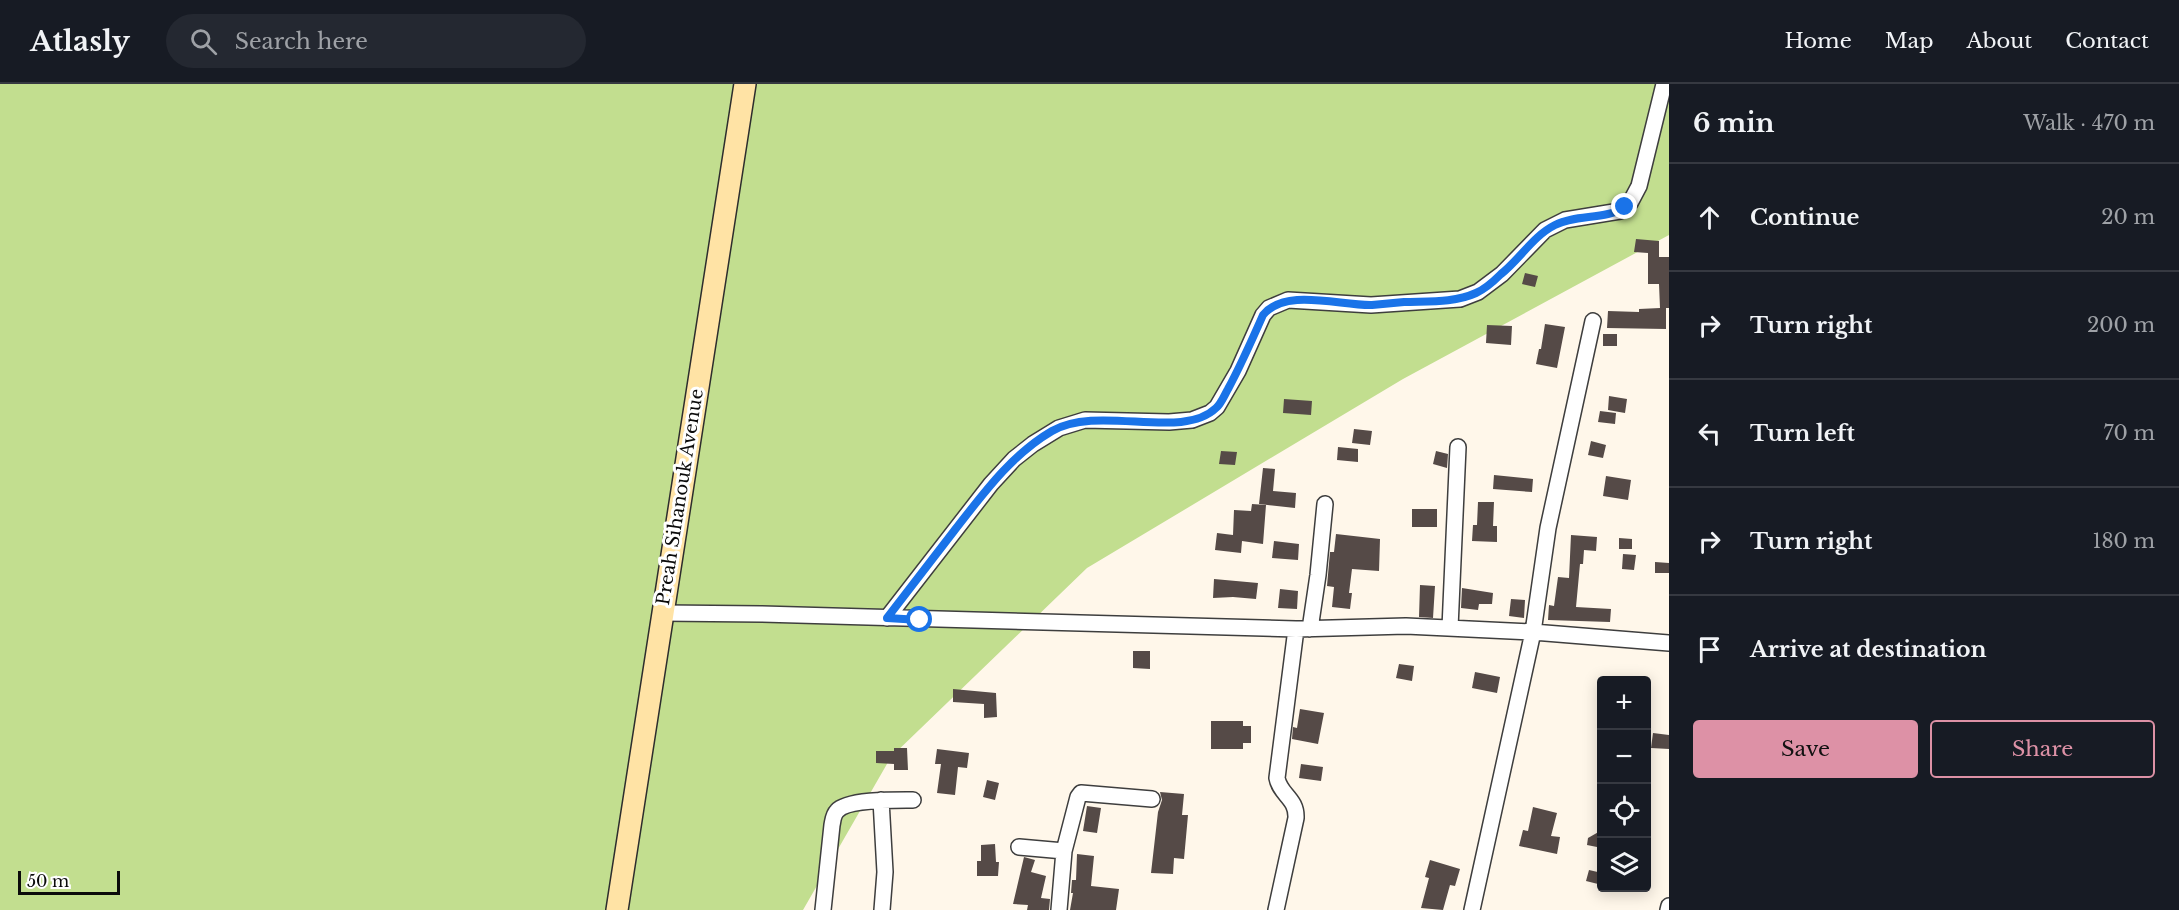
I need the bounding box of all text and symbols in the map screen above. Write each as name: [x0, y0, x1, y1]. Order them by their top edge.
search box: [166, 14, 586, 68]
text: Atlasly: [30, 24, 130, 59]
icon: search: [187, 25, 220, 58]
text: Search here: [235, 28, 368, 55]
text: Home: [1785, 28, 1852, 54]
text: Map: [1885, 28, 1933, 54]
text: About: [1966, 28, 2032, 54]
text: Contact: [2065, 28, 2149, 54]
text: 6 min: [1693, 107, 1774, 139]
text: Walk · 470 m: [2023, 111, 2155, 135]
route end: [1611, 193, 1637, 219]
icon: ahead: [1693, 201, 1726, 234]
text: Continue: [1750, 204, 1859, 231]
text: 20 m: [2101, 205, 2155, 229]
icon: right: [1693, 309, 1726, 342]
text: Turn right: [1750, 312, 1872, 339]
text: 200 m: [2087, 313, 2155, 337]
street label: Preah Sihanouk Avenue: [652, 387, 708, 607]
icon: left: [1693, 417, 1726, 450]
text: Turn left: [1750, 420, 1855, 447]
text: 70 m: [2103, 421, 2155, 445]
icon: right: [1693, 525, 1726, 558]
text: Turn right: [1750, 528, 1872, 555]
text: 180 m: [2092, 529, 2155, 553]
route start: [906, 606, 932, 632]
icon: arrive: [1693, 633, 1726, 666]
text: Arrive at destination: [1750, 636, 1987, 663]
map controls: [1597, 676, 1651, 892]
button: +: [1597, 676, 1651, 730]
button: Save: [1693, 720, 1918, 778]
button: Share: [1930, 720, 2155, 778]
button: −: [1597, 730, 1651, 784]
button: locate: [1597, 784, 1651, 838]
button: layers: [1597, 838, 1651, 892]
scale bar: [18, 868, 120, 896]
text: 50 m: [27, 871, 69, 891]

